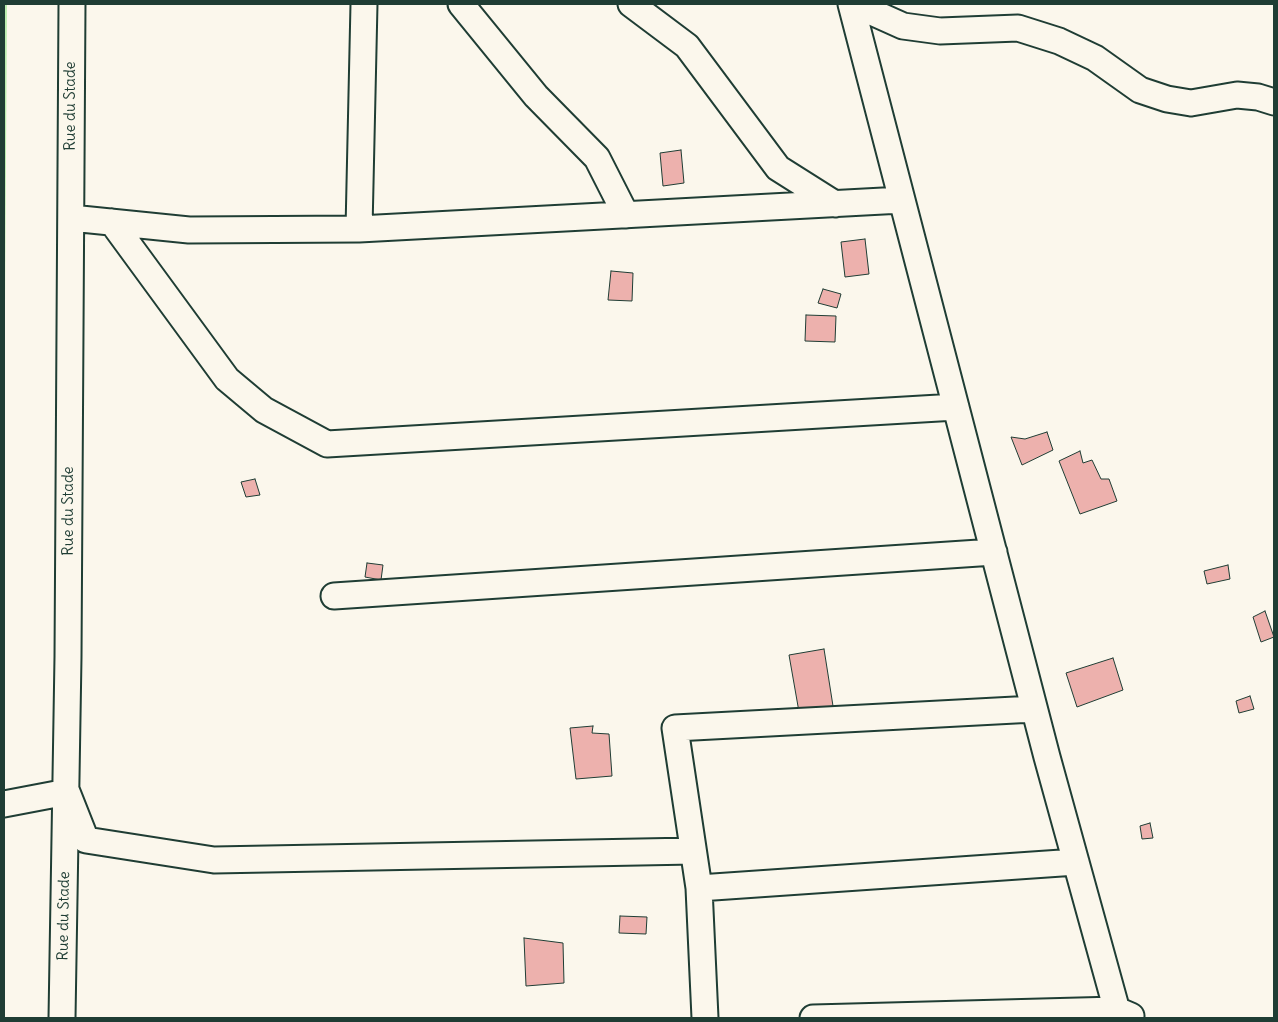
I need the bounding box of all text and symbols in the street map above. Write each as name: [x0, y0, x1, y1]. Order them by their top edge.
street label: Rue du Stade: [62, 61, 80, 151]
street label: Rue du Stade: [60, 466, 78, 556]
street label: Rue du Stade: [54, 871, 74, 961]

